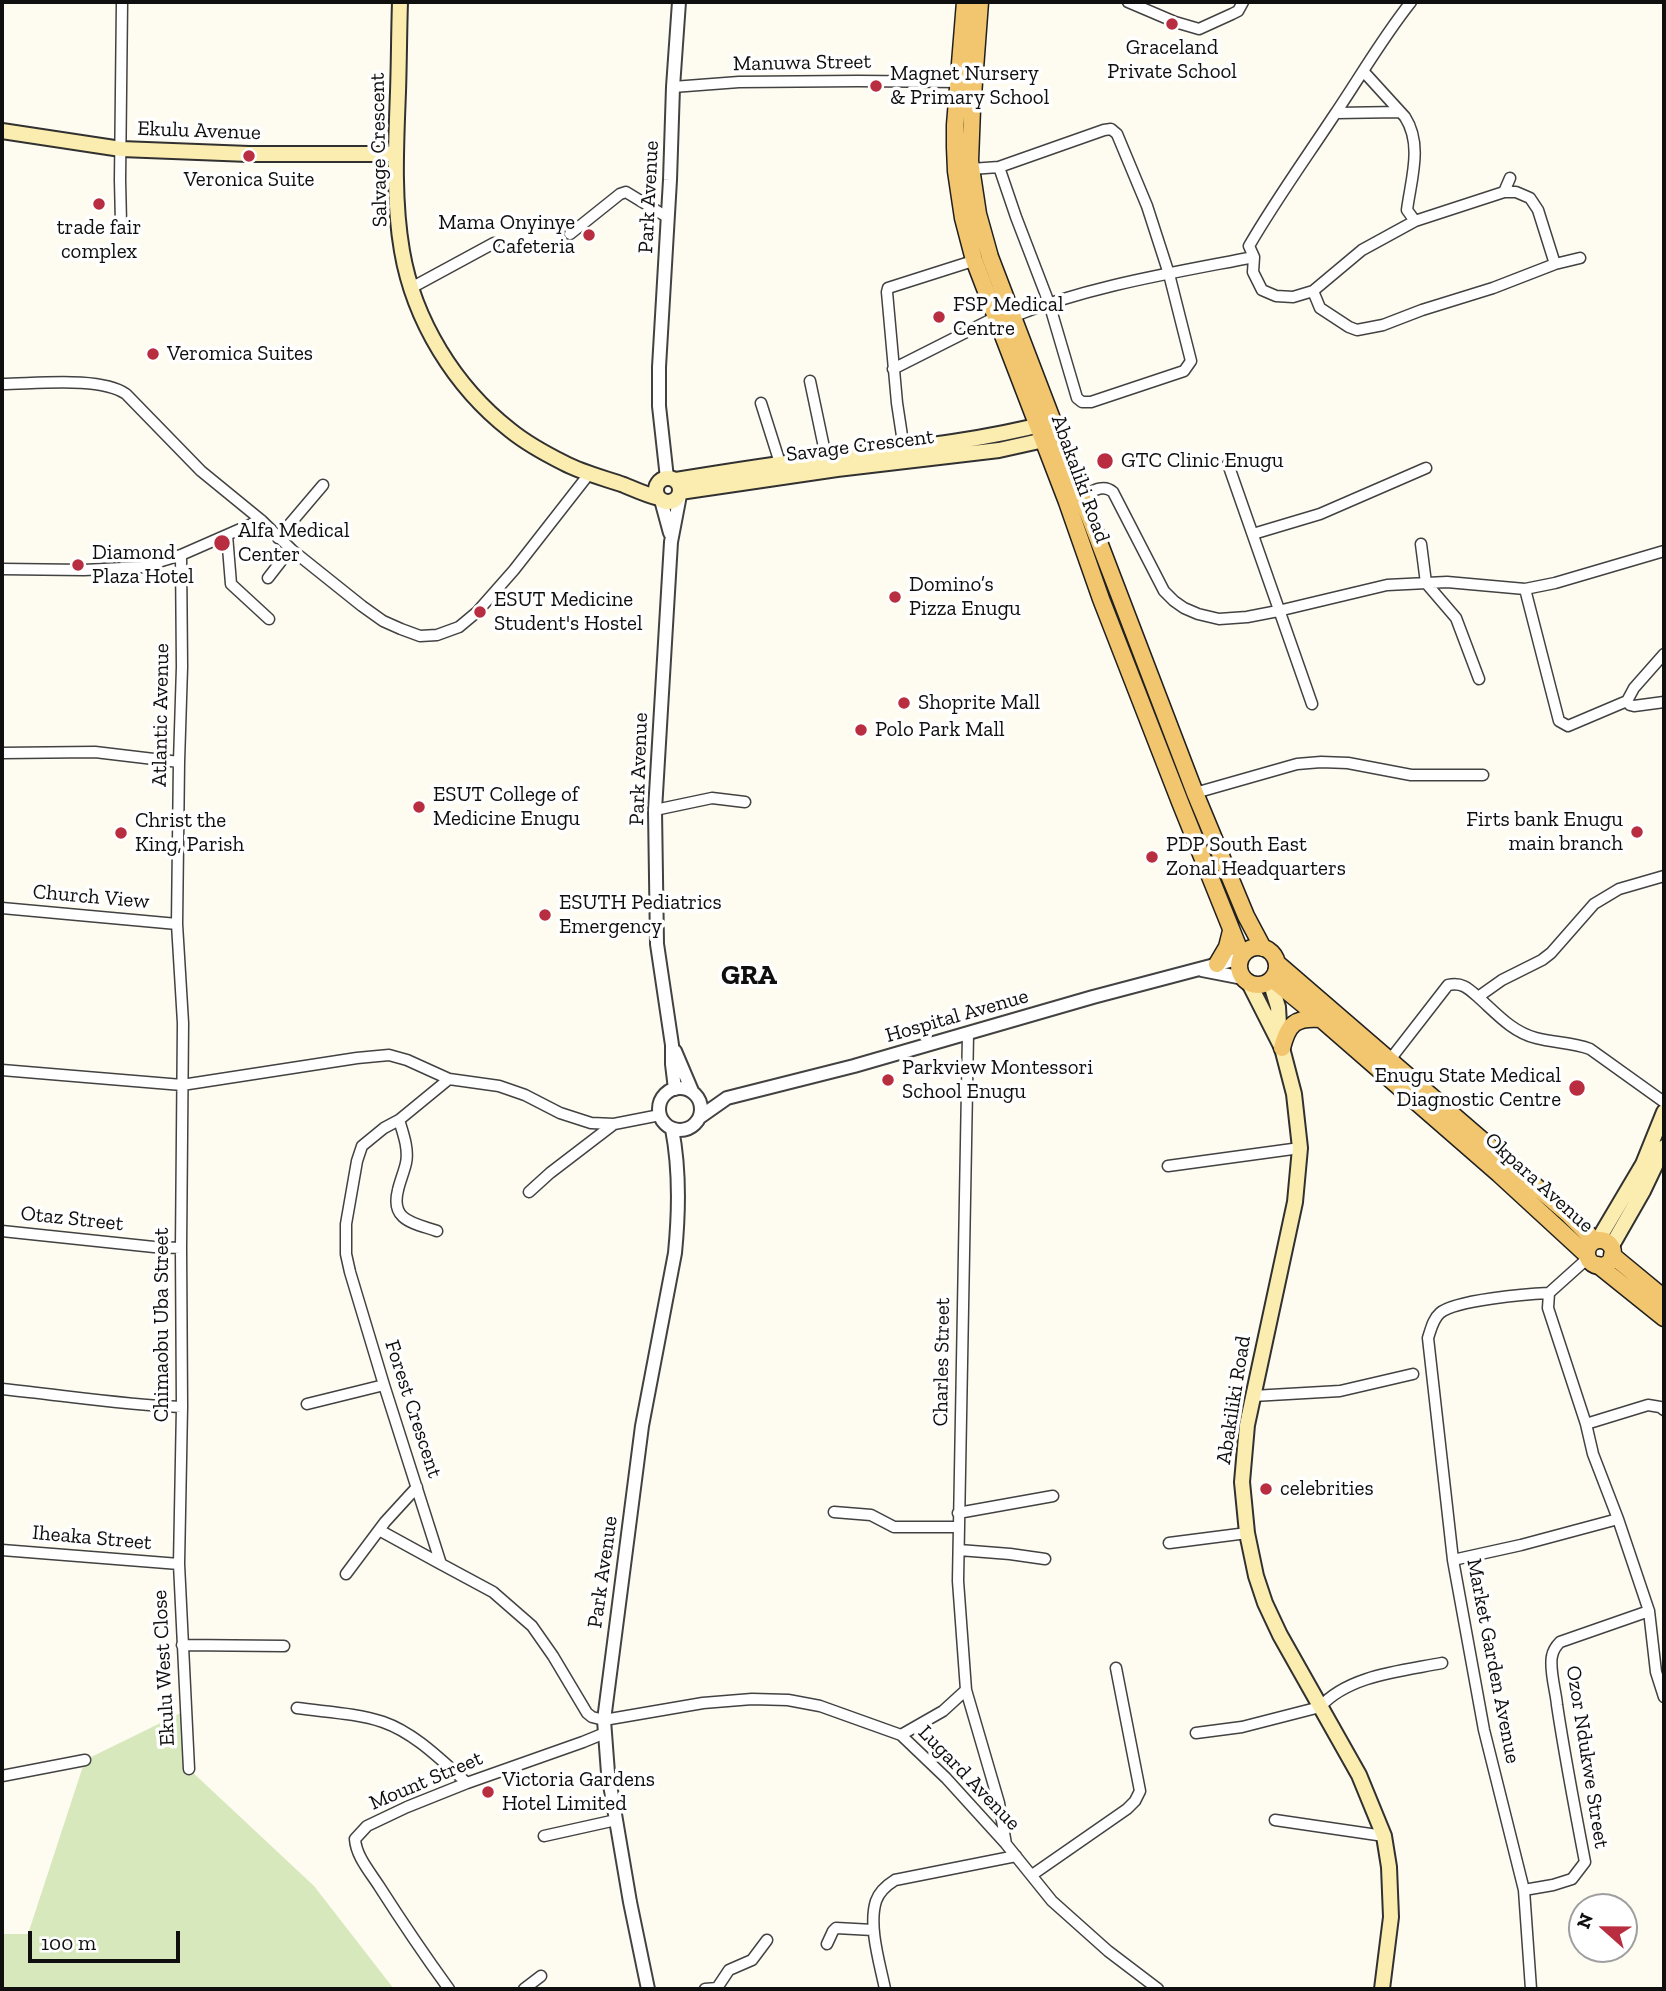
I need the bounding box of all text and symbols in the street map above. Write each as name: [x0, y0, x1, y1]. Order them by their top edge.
marker: Graceland Private School: [1164, 16, 1180, 32]
place label: Graceland Private School: [1107, 35, 1237, 85]
street label: Manuwa Street: [733, 49, 871, 77]
place label: Magnet Nursery & Primary School: [890, 61, 1049, 111]
street label: Salvage Crescent: [365, 73, 393, 227]
marker: Magnet Nursery & Primary School: [868, 78, 884, 94]
street label: Ekulu Avenue: [137, 116, 261, 146]
street label: Park Avenue: [633, 140, 665, 254]
marker: Veronica Suite: [241, 148, 257, 164]
place label: Veronica Suite: [184, 167, 314, 193]
marker: trade fair complex: [91, 196, 107, 212]
place label: Mama Onyinye Cafeteria: [438, 210, 575, 260]
place label: trade fair complex: [57, 215, 141, 265]
marker: Mama Onyinye Cafeteria: [581, 227, 597, 243]
place label: FSP Medical Centre: [953, 292, 1063, 342]
marker: FSP Medical Centre: [931, 309, 947, 325]
place label: Veromica Suites: [167, 341, 313, 367]
marker: Veromica Suites: [145, 346, 161, 362]
street label: Abakaliki Road: [1045, 412, 1115, 546]
street label: Savage Crescent: [785, 424, 935, 468]
place label: GTC Clinic Enugu: [1121, 448, 1284, 474]
marker: GTC Clinic Enugu: [1095, 451, 1115, 471]
place label: Alfa Medical Center: [238, 518, 350, 568]
marker: Alfa Medical Center: [212, 533, 232, 553]
place label: Diamond Plaza Hotel: [92, 540, 194, 590]
marker: Diamond Plaza Hotel: [70, 557, 86, 573]
place label: Domino’s Pizza Enugu: [909, 572, 1021, 622]
place label: ESUT Medicine Student's Hostel: [494, 587, 643, 637]
marker: Domino’s Pizza Enugu: [887, 589, 903, 605]
marker: ESUT Medicine Student's Hostel: [472, 604, 488, 620]
street label: Atlantic Avenue: [147, 643, 175, 787]
place label: Shoprite Mall: [918, 690, 1040, 716]
marker: Shoprite Mall: [896, 695, 912, 711]
street label: Park Avenue: [624, 712, 654, 826]
place label: Polo Park Mall: [875, 717, 1005, 743]
marker: Polo Park Mall: [853, 722, 869, 738]
place label: ESUT College of Medicine Enugu: [433, 782, 580, 832]
marker: ESUT College of Medicine Enugu: [411, 799, 427, 815]
place label: Firts bank Enugu main branch: [1466, 807, 1623, 857]
place label: Christ the King, Parish: [135, 808, 244, 858]
marker: Firts bank Enugu main branch: [1629, 824, 1645, 840]
marker: Christ the King, Parish: [113, 825, 129, 841]
place label: PDP South East Zonal Headquarters: [1166, 832, 1346, 882]
marker: PDP South East Zonal Headquarters: [1144, 849, 1160, 865]
street label: Church View: [32, 879, 150, 915]
place label: ESUTH Pediatrics Emergency: [559, 890, 722, 940]
marker: ESUTH Pediatrics Emergency: [537, 907, 553, 923]
district label: GRA: [721, 959, 777, 993]
street label: Hospital Avenue: [883, 984, 1031, 1048]
place label: Parkview Montessori School Enugu: [902, 1055, 1093, 1105]
place label: Enugu State Medical Diagnostic Centre: [1374, 1063, 1561, 1113]
marker: Parkview Montessori School Enugu: [880, 1072, 896, 1088]
marker: Enugu State Medical Diagnostic Centre: [1567, 1078, 1587, 1098]
street label: Okpara Avenue: [1479, 1127, 1599, 1239]
street label: Otaz Street: [19, 1201, 125, 1237]
street label: Chimaobu Uba Street: [149, 1228, 175, 1422]
street label: Charles Street: [928, 1297, 956, 1427]
street label: Abakiliki Road: [1211, 1334, 1257, 1466]
street label: Forest Crescent: [379, 1337, 447, 1481]
place label: celebrities: [1280, 1476, 1374, 1502]
marker: celebrities: [1258, 1481, 1274, 1497]
street label: Park Avenue: [583, 1514, 623, 1630]
street label: Iheaka Street: [31, 1520, 153, 1556]
street label: Market Garden Avenue: [1461, 1556, 1525, 1766]
street label: Ekulu West Close: [147, 1589, 181, 1747]
street label: Ozor Ndukwe Street: [1560, 1664, 1614, 1850]
street label: Lugard Avenue: [913, 1720, 1025, 1836]
street label: Mount Street: [366, 1746, 486, 1816]
place label: Victoria Gardens Hotel Limited: [502, 1767, 655, 1817]
marker: Victoria Gardens Hotel Limited: [480, 1784, 496, 1800]
north arrow: [1568, 1893, 1638, 1963]
text: N: [1571, 1910, 1598, 1932]
scale bar: [32, 1918, 184, 1962]
text: 100 m: [41, 1930, 96, 1955]

